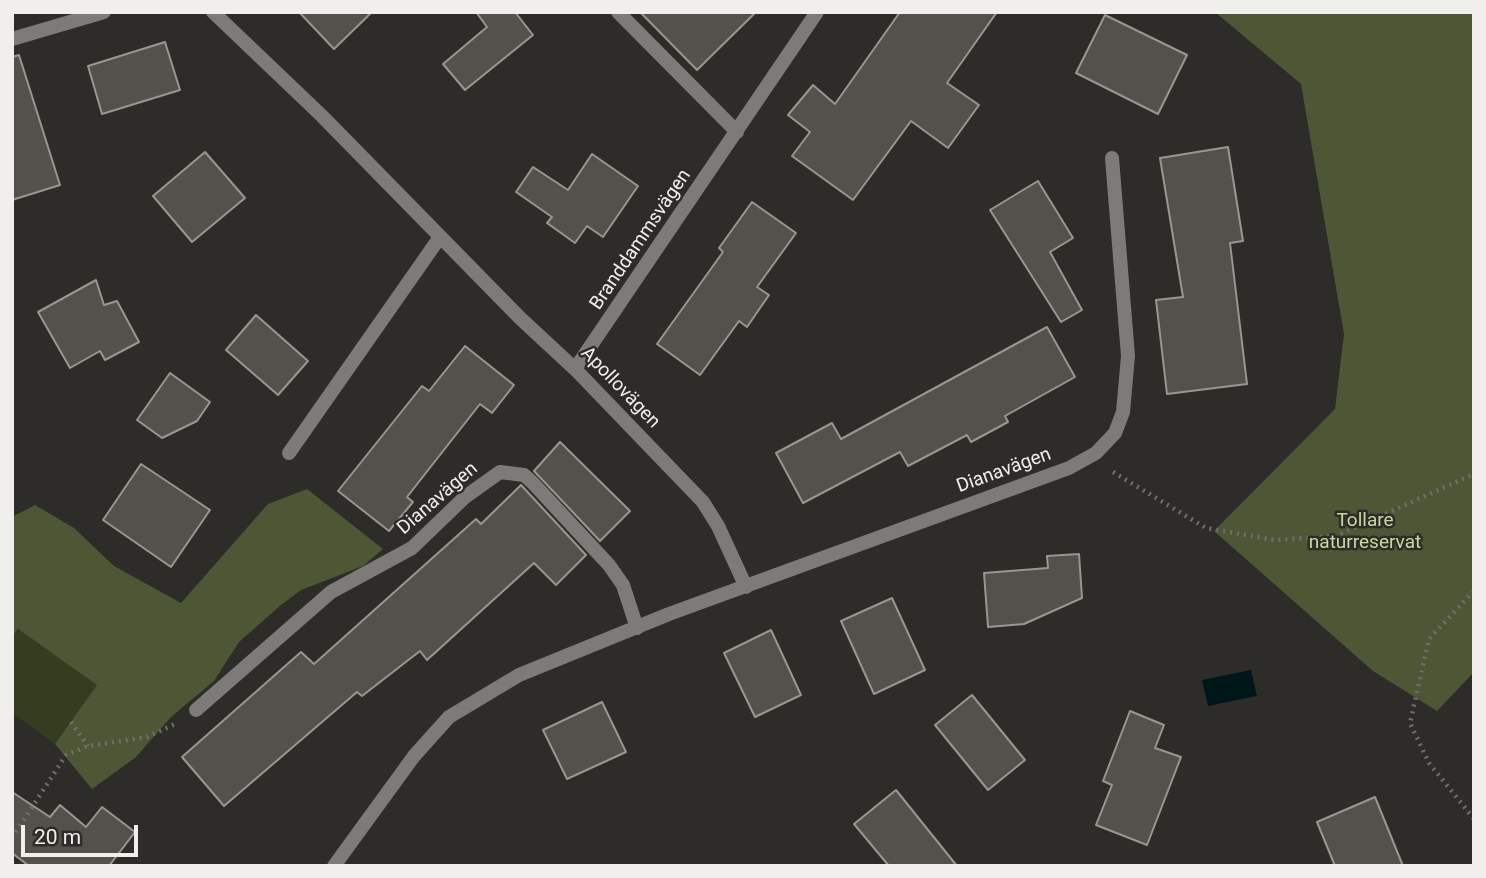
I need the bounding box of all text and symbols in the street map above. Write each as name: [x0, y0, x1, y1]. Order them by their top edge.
street label: Branddammsvägen: [586, 166, 696, 314]
street label: Apollovägen: [576, 343, 664, 433]
street label: Dianavägen: [954, 443, 1054, 499]
street label: Dianavägen: [393, 458, 483, 540]
park label: Tollare naturreservat: [1309, 510, 1421, 554]
scale bar: [24, 812, 142, 856]
text: 20 m: [34, 825, 81, 849]

